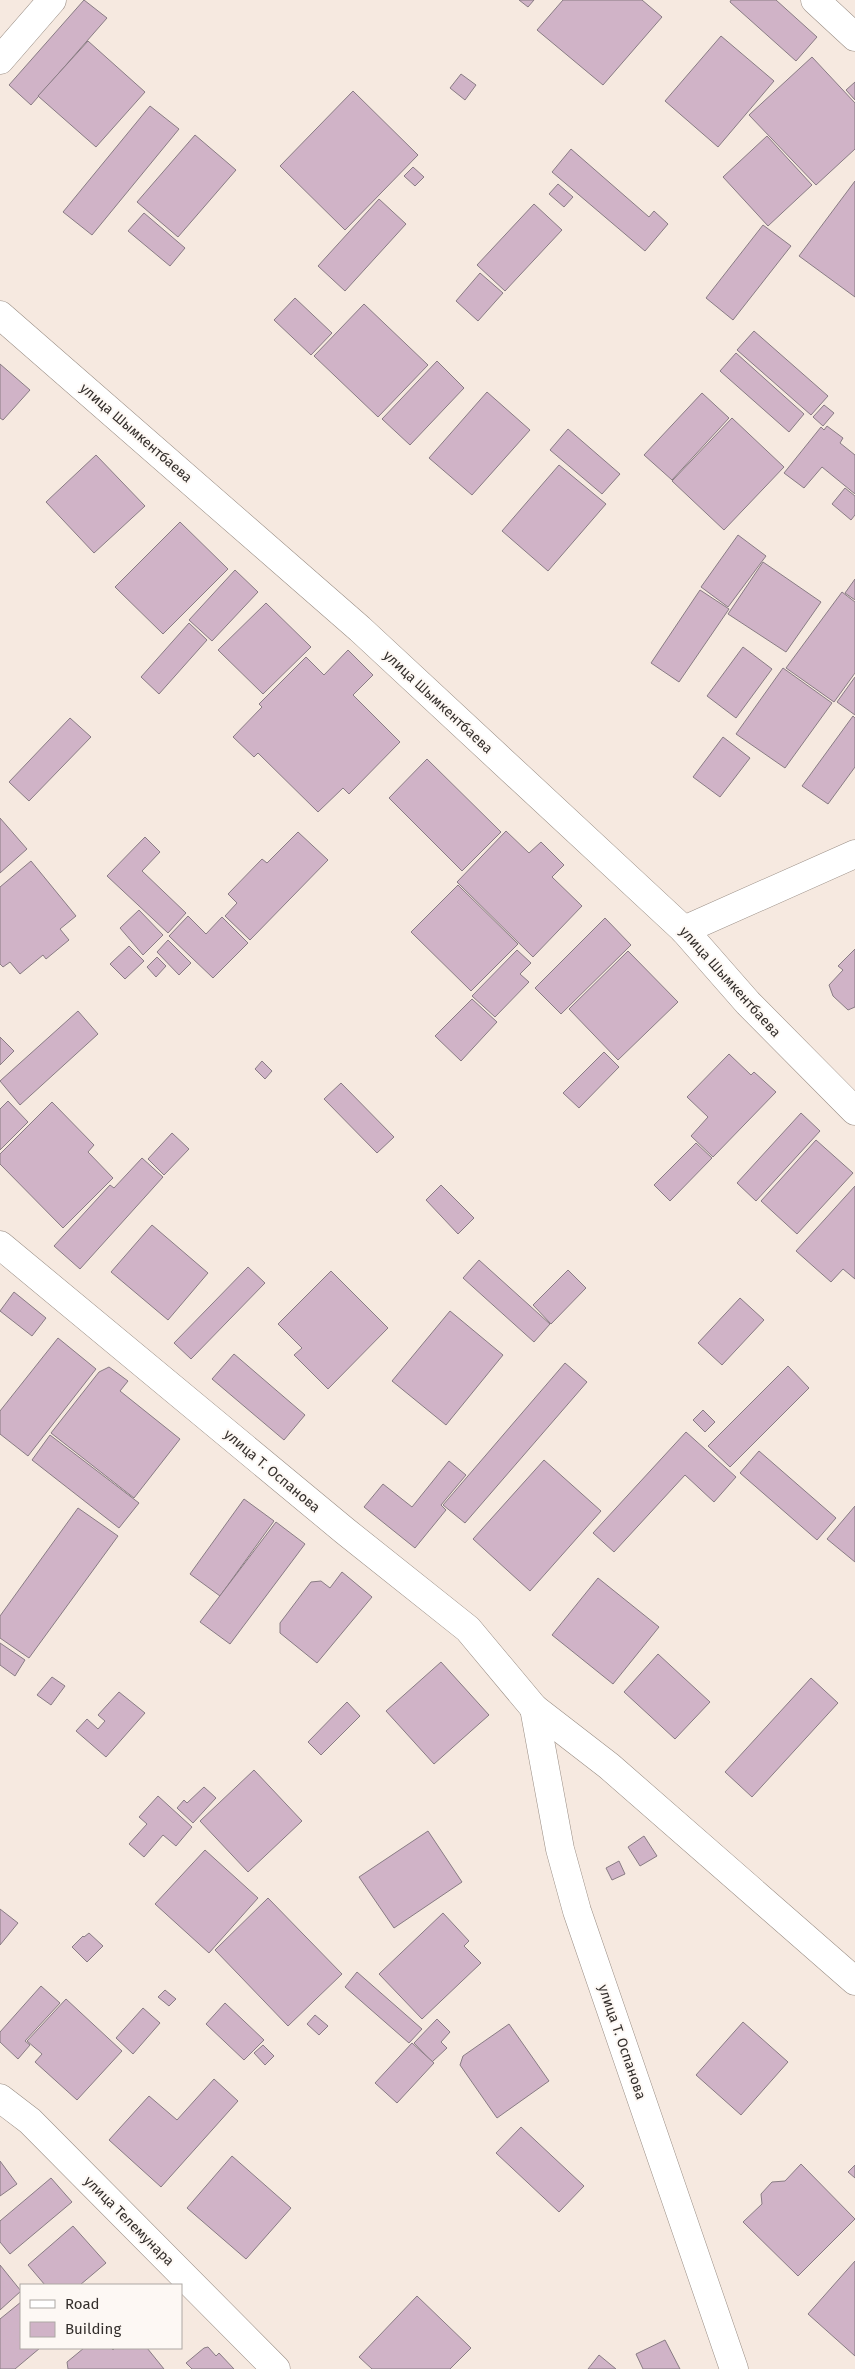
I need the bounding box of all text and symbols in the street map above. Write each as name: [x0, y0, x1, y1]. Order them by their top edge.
street label: улица Шымкентбаева: [76, 380, 196, 486]
street label: улица Шымкентбаева: [380, 647, 496, 757]
street label: улица Шымкентбаева: [676, 923, 784, 1041]
street label: улица Т. Оспанова: [220, 1426, 324, 1516]
street label: улица Т. Оспанова: [594, 1982, 650, 2102]
street label: улица Телемунара: [80, 2172, 178, 2270]
legend: [20, 2284, 182, 2349]
text: Road: [65, 2295, 100, 2313]
text: Building: [65, 2320, 121, 2338]

